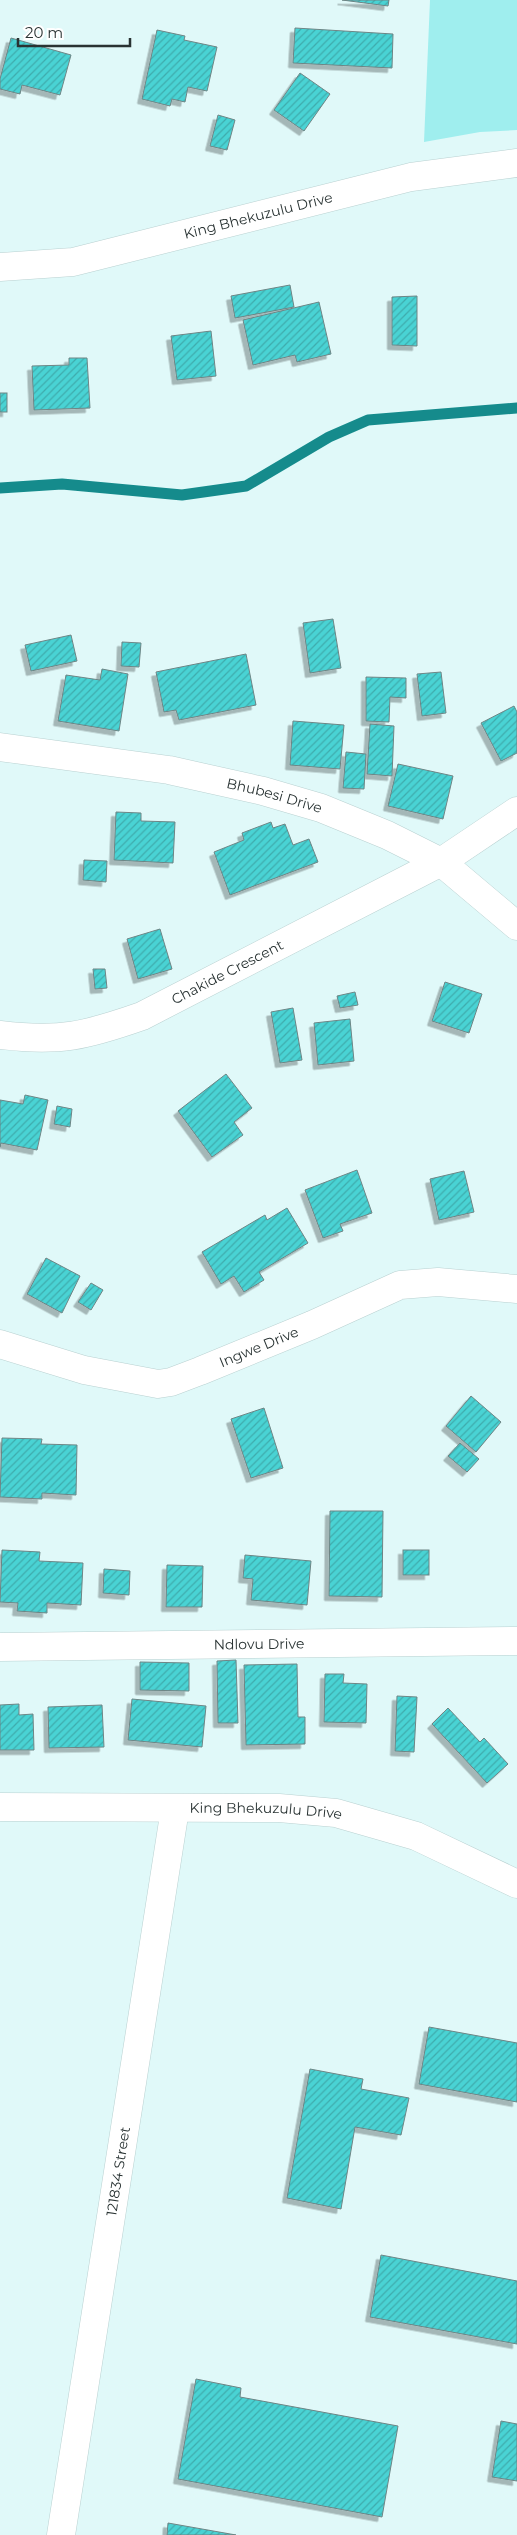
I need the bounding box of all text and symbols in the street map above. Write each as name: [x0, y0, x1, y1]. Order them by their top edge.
scale bar: [18, 15, 130, 47]
text: 20 m: [25, 23, 63, 42]
street label: King Bhekuzulu Drive: [182, 188, 334, 243]
street label: Bhubesi Drive: [225, 774, 324, 817]
street label: Chakide Crescent: [168, 936, 287, 1008]
street label: Ingwe Drive: [216, 1323, 301, 1371]
street label: Ndlovu Drive: [214, 1634, 304, 1654]
street label: King Bhekuzulu Drive: [190, 1799, 344, 1823]
street label: 121834 Street: [102, 2125, 134, 2217]

